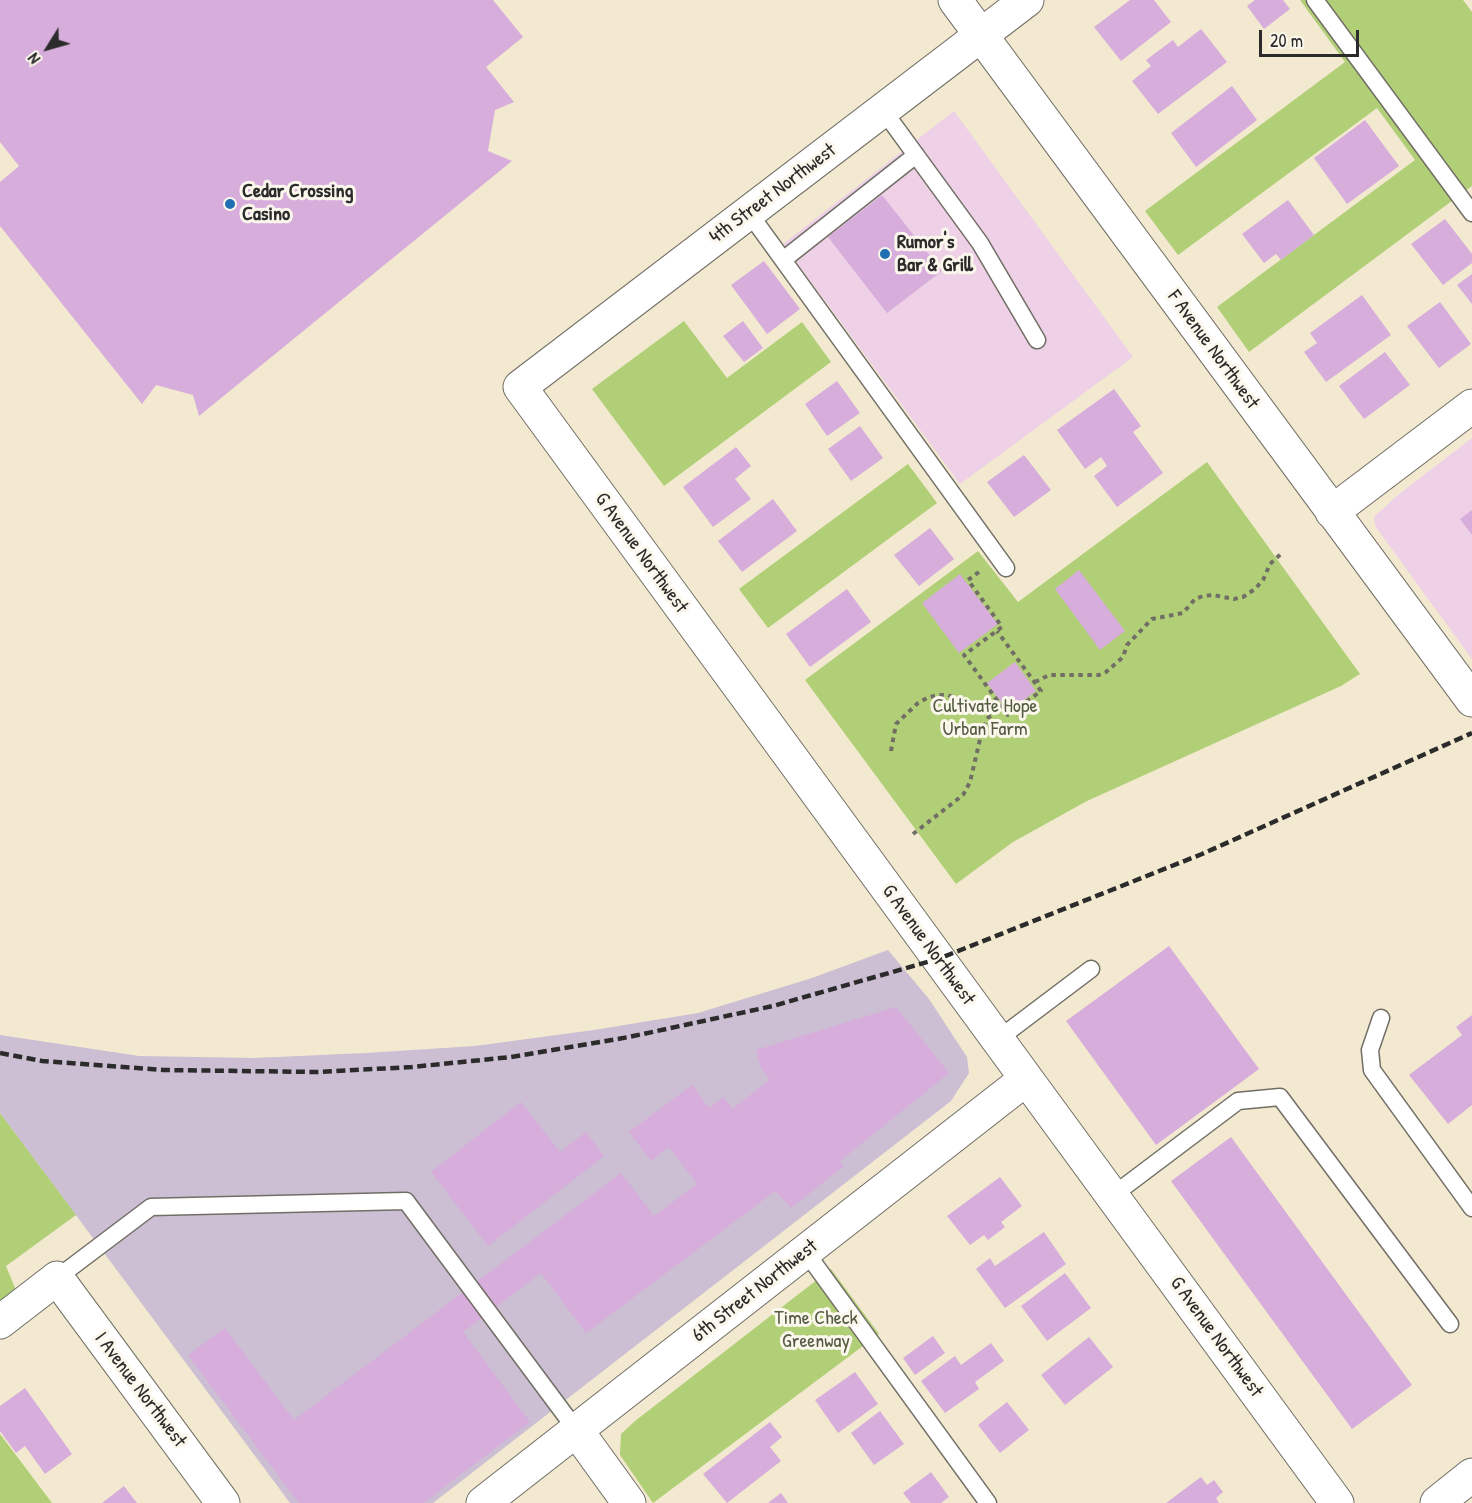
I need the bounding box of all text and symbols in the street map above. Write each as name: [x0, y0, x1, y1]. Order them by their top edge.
north arrow: [18, 18, 78, 78]
scale bar: [1262, 18, 1362, 56]
text: 20 m: [1270, 28, 1303, 53]
text: N: [22, 49, 45, 69]
street label: 4th Street Northwest: [705, 139, 841, 249]
place label: Cedar Crossing Casino: [242, 180, 353, 227]
marker: Cedar Crossing Casino: [223, 197, 237, 211]
place label: Rumor's Bar & Grill: [897, 231, 973, 278]
marker: Rumor's Bar & Grill: [878, 247, 892, 261]
street label: F Avenue Northwest: [1162, 286, 1264, 414]
street label: G Avenue Northwest: [589, 488, 693, 618]
park label: Cultivate Hope Urban Farm: [933, 695, 1037, 742]
street label: G Avenue Northwest: [876, 880, 980, 1010]
street label: 6th Street Northwest: [688, 1235, 822, 1347]
street label: G Avenue Northwest: [1164, 1272, 1268, 1402]
park label: Time Check Greenway: [774, 1307, 858, 1354]
street label: I Avenue Northwest: [89, 1328, 191, 1452]

